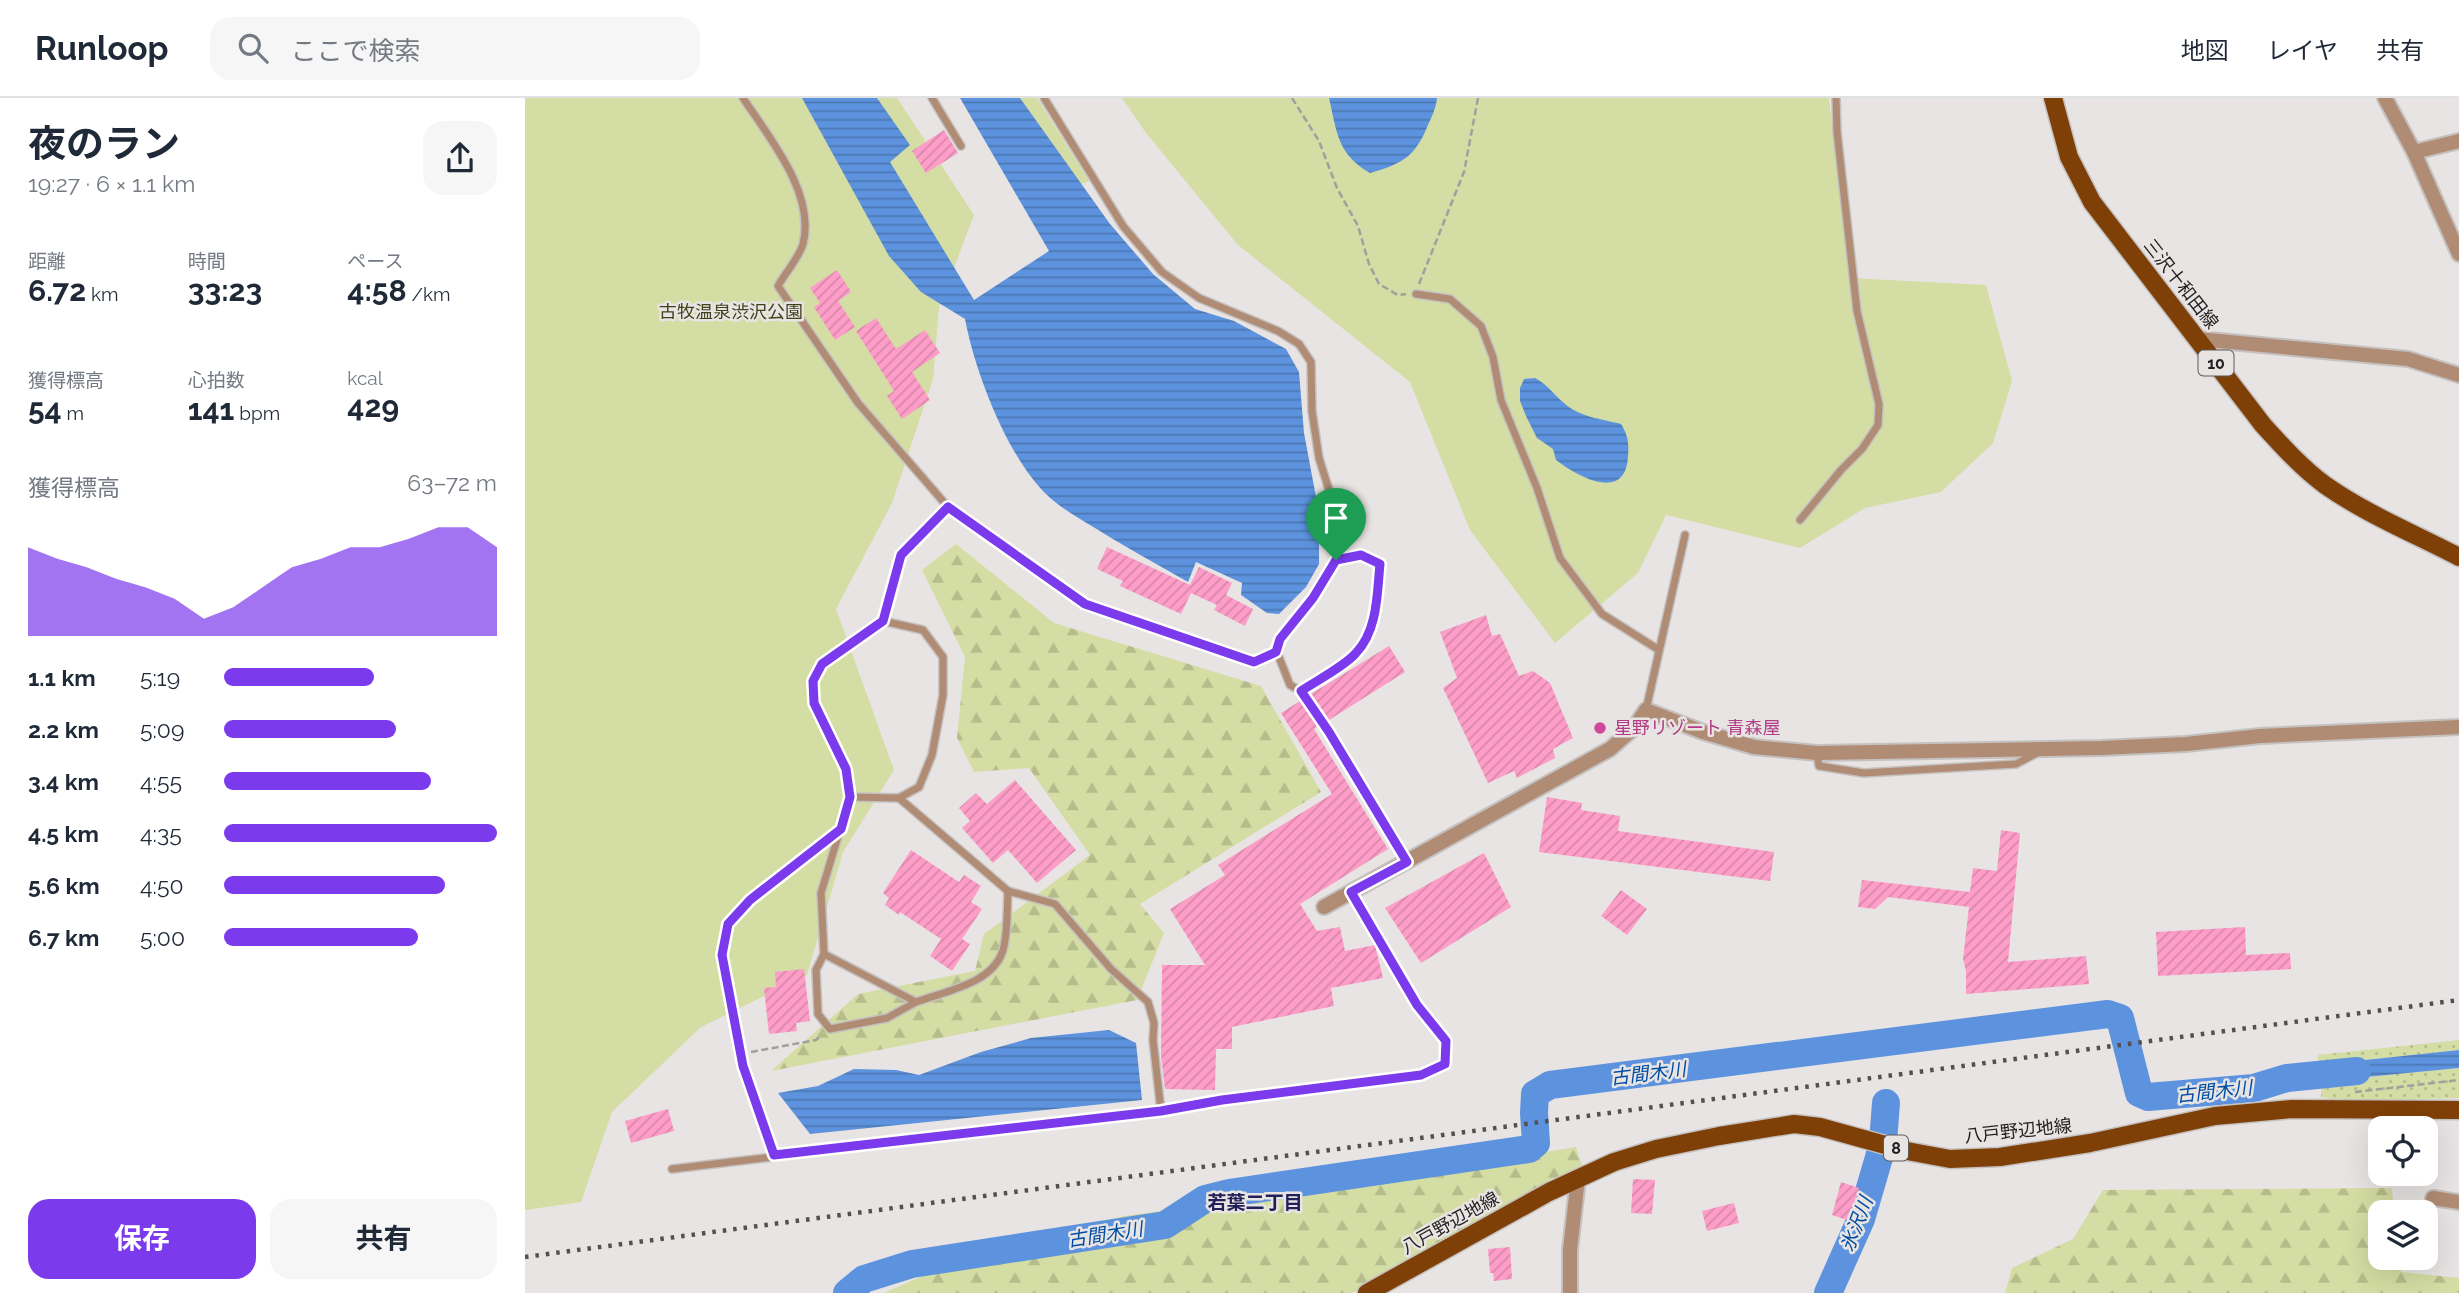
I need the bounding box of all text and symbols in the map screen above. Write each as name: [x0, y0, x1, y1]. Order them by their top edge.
search box: [210, 17, 700, 80]
text: Runloop: [35, 29, 168, 68]
icon: search: [234, 29, 272, 67]
text: ここで検索: [290, 36, 420, 66]
text: 地図: [2181, 36, 2229, 65]
text: レイヤ: [2267, 36, 2338, 65]
text: 共有: [2376, 36, 2424, 65]
text: 夜のラン: [28, 121, 180, 166]
button: share: [423, 121, 497, 195]
text: 19:27 · 6 × 1.1 km: [28, 170, 195, 197]
street label: 三沢十和田線: [2140, 235, 2223, 333]
text: 距離: [28, 250, 66, 272]
text: 時間: [188, 250, 226, 272]
text: ペース: [347, 250, 403, 272]
text: 6.72: [28, 273, 86, 308]
text: 33:23: [188, 273, 262, 308]
text: 4:58: [347, 273, 407, 308]
text: km: [86, 283, 119, 305]
text: /km: [407, 283, 450, 305]
park label: 古牧温泉渋沢公園: [659, 301, 803, 322]
road number: 10: [2199, 350, 2233, 376]
text: kcal: [347, 367, 383, 389]
text: 獲得標高: [28, 369, 104, 391]
text: 心拍数: [188, 369, 245, 391]
text: 429: [347, 389, 399, 424]
text: 54: [28, 392, 62, 427]
text: 141: [188, 392, 234, 427]
text: m: [62, 402, 84, 424]
text: bpm: [234, 402, 280, 424]
text: 63–72 m: [407, 469, 497, 496]
text: 獲得標高: [28, 474, 120, 501]
pin: [1306, 488, 1366, 560]
icon: arrive: [1317, 499, 1355, 537]
text: 1.1 km: [28, 664, 96, 691]
text: 5:19: [140, 664, 180, 691]
text: 2.2 km: [28, 716, 99, 743]
text: 5:09: [140, 716, 184, 743]
place label: 星野リゾート 青森屋: [1614, 717, 1781, 738]
marker: 星野リゾート 青森屋: [1592, 720, 1608, 736]
text: 3.4 km: [28, 768, 99, 795]
text: 4:55: [140, 768, 182, 795]
text: 4.5 km: [28, 820, 99, 847]
text: 4:35: [140, 820, 182, 847]
text: 5.6 km: [28, 872, 100, 899]
text: 4:50: [140, 872, 184, 899]
text: 6.7 km: [28, 924, 99, 951]
text: 5:00: [140, 924, 185, 951]
water label: 古間木川: [1609, 1057, 1689, 1089]
water label: 古間木川: [2175, 1076, 2255, 1106]
street label: 八戸野辺地線: [1963, 1114, 2073, 1147]
map controls: [2368, 1116, 2438, 1270]
button: locate: [2368, 1116, 2438, 1186]
road number: 8: [1884, 1136, 1908, 1160]
street label: 八戸野辺地線: [1397, 1187, 1502, 1258]
district label: 若葉二丁目: [1207, 1191, 1303, 1213]
water label: 氷沢川: [1836, 1192, 1877, 1255]
button: 保存: [28, 1199, 256, 1279]
button: 共有: [270, 1199, 497, 1279]
button: layers: [2368, 1200, 2438, 1270]
water label: 古間木川: [1066, 1217, 1146, 1251]

